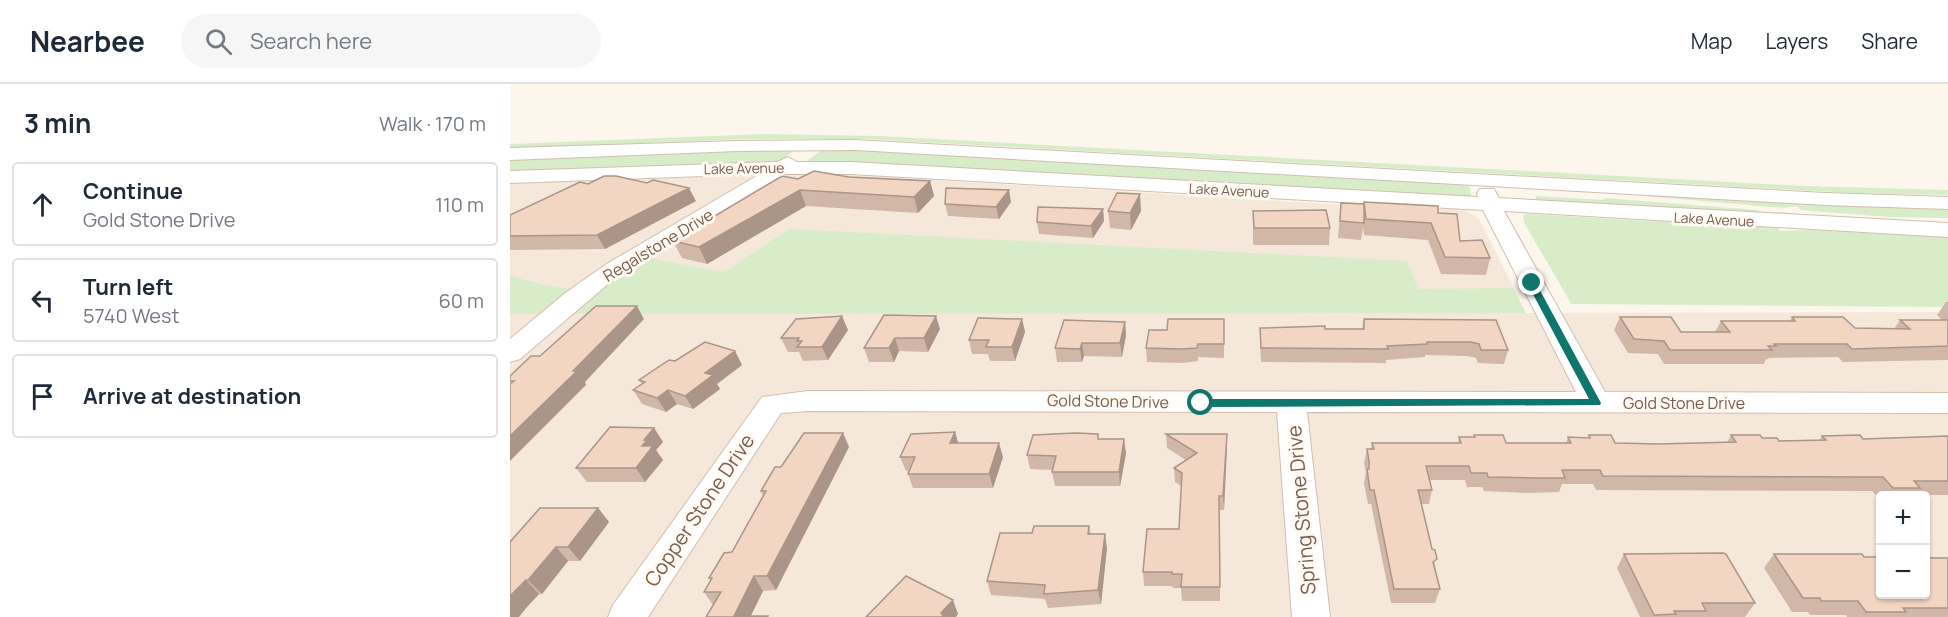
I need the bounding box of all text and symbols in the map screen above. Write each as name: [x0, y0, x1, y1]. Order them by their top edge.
search box: [181, 14, 601, 68]
text: Nearbee: [30, 22, 145, 60]
icon: search: [202, 25, 235, 58]
text: Search here: [250, 26, 372, 56]
text: Map: [1691, 27, 1732, 55]
text: Layers: [1765, 27, 1828, 55]
text: Share: [1861, 27, 1918, 55]
text: 3 min: [24, 105, 91, 141]
text: Walk · 170 m: [379, 110, 486, 137]
street label: Lake Avenue: [704, 158, 784, 178]
text: Continue: [83, 176, 183, 206]
street label: Lake Avenue: [1188, 178, 1270, 202]
icon: ahead: [26, 188, 59, 221]
text: 110 m: [435, 191, 484, 218]
street label: Regalstone Drive: [599, 203, 717, 287]
text: Gold Stone Drive: [83, 206, 235, 233]
street label: Lake Avenue: [1673, 207, 1755, 231]
route end: [1518, 269, 1544, 295]
text: Turn left: [83, 272, 173, 302]
icon: left: [26, 284, 59, 317]
text: 60 m: [438, 287, 484, 314]
text: 5740 West: [83, 302, 180, 329]
icon: arrive: [26, 380, 59, 413]
text: Arrive at destination: [83, 381, 301, 411]
street label: Gold Stone Drive: [1047, 389, 1169, 413]
route start: [1187, 389, 1213, 415]
street label: Gold Stone Drive: [1623, 392, 1745, 414]
street label: Spring Stone Drive: [1280, 424, 1322, 596]
street label: Copper Stone Drive: [638, 428, 760, 592]
map controls: [1876, 491, 1930, 599]
button: +: [1876, 491, 1930, 545]
button: −: [1876, 545, 1930, 599]

